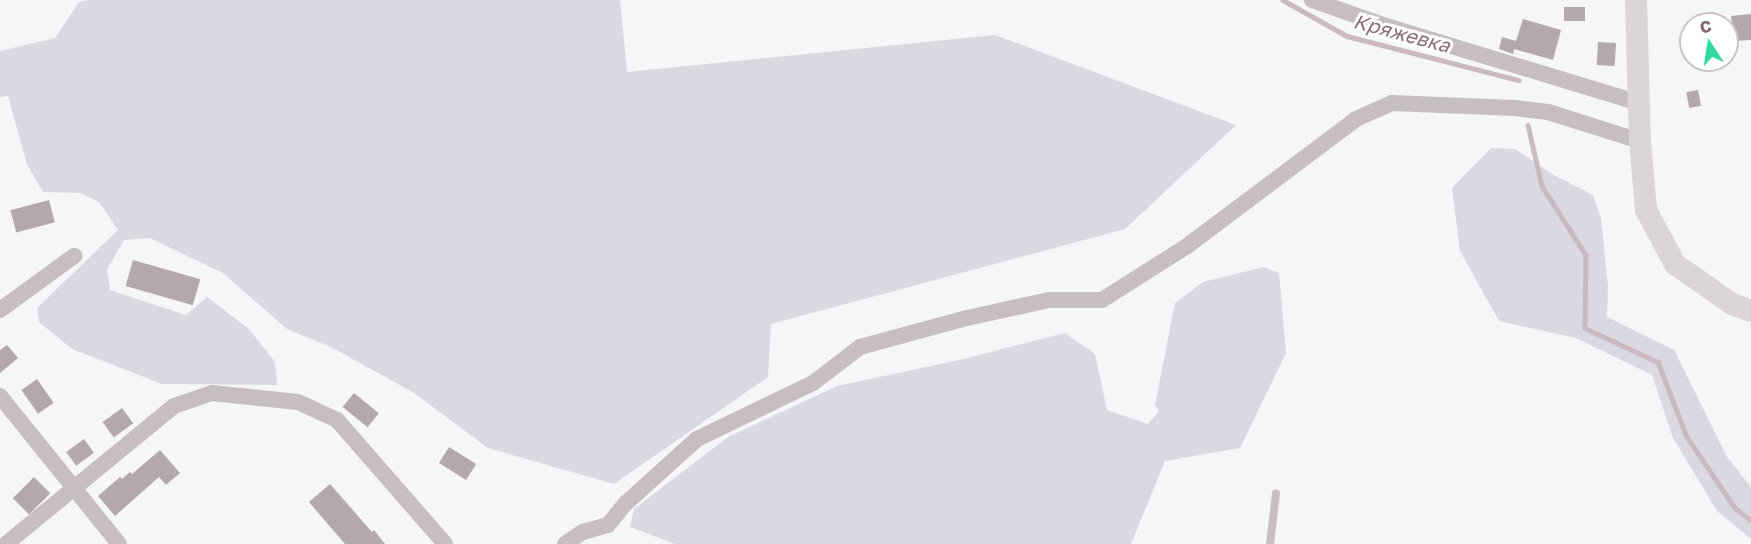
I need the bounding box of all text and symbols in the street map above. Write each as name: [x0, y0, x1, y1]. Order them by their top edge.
water label: Кряжевка: [1351, 9, 1453, 57]
north arrow: [1679, 12, 1739, 72]
text: С: [1698, 15, 1713, 37]

